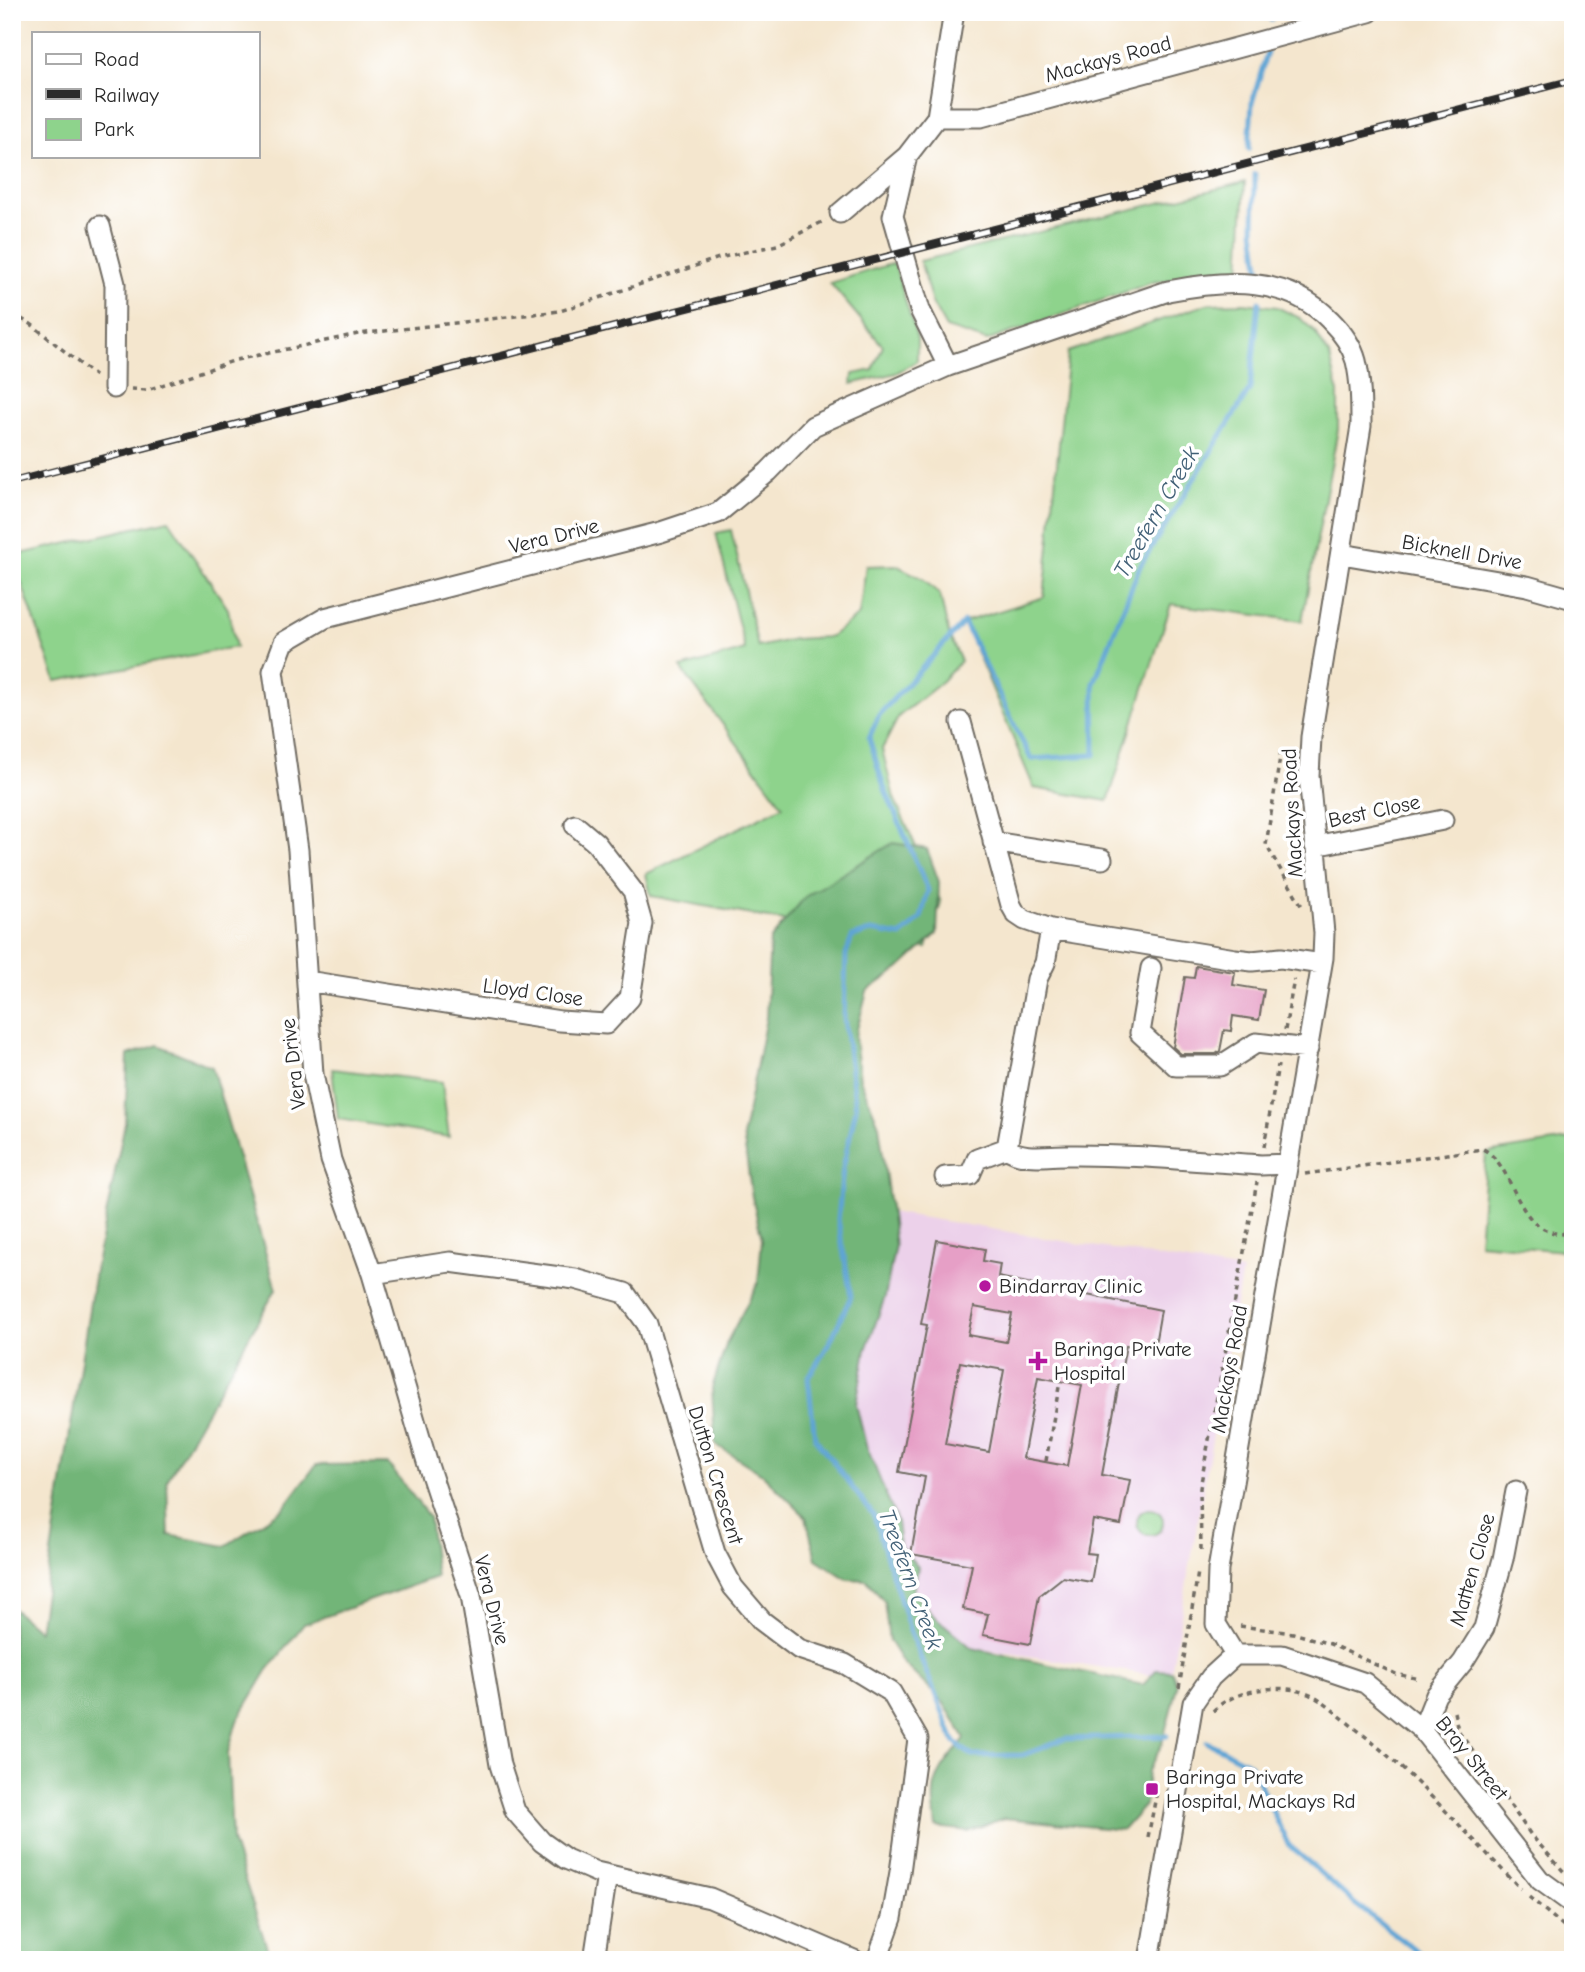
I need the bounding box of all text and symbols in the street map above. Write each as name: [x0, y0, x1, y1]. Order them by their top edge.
street label: Mackays Road: [1042, 31, 1174, 87]
legend: [32, 32, 259, 158]
text: Road: [94, 47, 139, 71]
text: Railway: [94, 83, 159, 107]
text: Park: [94, 117, 134, 141]
water label: Treefern Creek: [1108, 441, 1205, 583]
street label: Vera Drive: [507, 513, 601, 559]
street label: Bicknell Drive: [1400, 530, 1524, 574]
street label: Mackays Road: [1277, 748, 1307, 878]
street label: Best Close: [1326, 790, 1422, 832]
street label: Lloyd Close: [481, 973, 585, 1011]
street label: Vera Drive: [276, 1017, 310, 1111]
place label: Bindarray Clinic: [999, 1274, 1143, 1298]
marker: Bindarray Clinic: [977, 1278, 993, 1294]
street label: Mackays Road: [1206, 1303, 1252, 1435]
place label: Baringa Private Hospital: [1054, 1337, 1192, 1385]
marker: Baringa Private Hospital: [1028, 1351, 1048, 1371]
street label: Dutton Crescent: [684, 1403, 749, 1548]
water label: Treefern Creek: [873, 1505, 949, 1654]
street label: Matten Close: [1444, 1511, 1500, 1629]
street label: Vera Drive: [469, 1553, 515, 1647]
street label: Bray Street: [1431, 1711, 1514, 1805]
place label: Baringa Private Hospital, Mackays Rd: [1166, 1765, 1356, 1813]
marker: Baringa Private Hospital, Mackays Rd: [1144, 1781, 1160, 1797]

